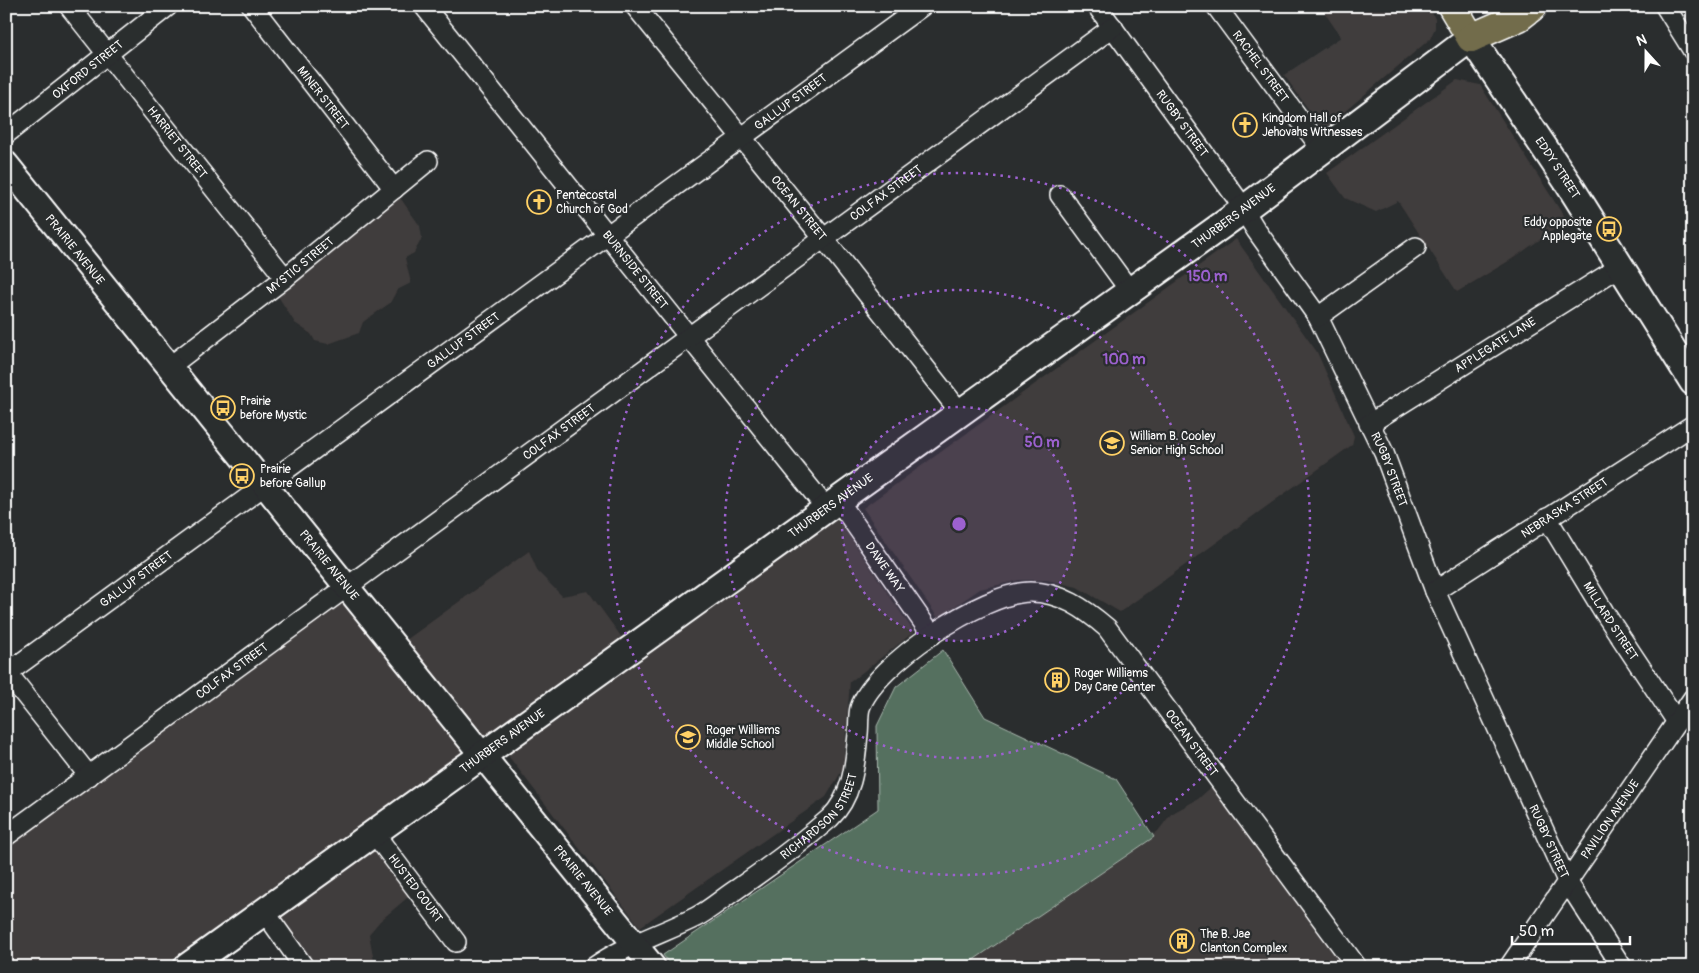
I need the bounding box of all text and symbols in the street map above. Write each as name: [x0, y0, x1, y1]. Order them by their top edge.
street label: RACHEL STREET: [1229, 28, 1292, 106]
north arrow: [1622, 28, 1672, 78]
text: N: [1634, 31, 1649, 50]
street label: OXFORD STREET: [49, 37, 127, 103]
street label: MINER STREET: [294, 63, 352, 133]
street label: GALLUP STREET: [752, 71, 830, 134]
street label: RUGBY STREET: [1153, 87, 1211, 160]
street label: HARRIET STREET: [144, 103, 210, 182]
place label: Kingdom Hall of Jehovahs Witnesses: [1262, 111, 1363, 140]
church icon: Kingdom Hall of Jehovahs Witnesses: [1232, 112, 1258, 138]
street label: EDDY STREET: [1531, 134, 1583, 202]
street label: COLFAX STREET: [847, 162, 926, 225]
street label: OCEAN STREET: [768, 173, 830, 244]
street label: THURBERS AVENUE: [1189, 181, 1279, 253]
place label: Pentecostal Church of God: [556, 188, 628, 217]
church icon: Pentecostal Church of God: [526, 189, 552, 215]
street label: PRAIRIE AVENUE: [42, 212, 108, 288]
place label: Eddy opposite Applegate: [1524, 215, 1592, 244]
bus stop icon: Eddy opposite Applegate: [1596, 216, 1622, 242]
street label: BURNSIDE STREET: [599, 228, 671, 313]
street label: MYSTIC STREET: [264, 234, 338, 297]
text: 150 m: [1187, 267, 1227, 286]
street label: GALLUP STREET: [424, 309, 503, 372]
street label: APPLEGATE LANE: [1452, 314, 1539, 376]
text: 100 m: [1103, 350, 1145, 369]
place label: Prairie before Mystic: [240, 394, 307, 423]
bus stop icon: Prairie before Mystic: [210, 395, 236, 421]
street label: COLFAX STREET: [520, 401, 599, 464]
place label: William B. Cooley Senior High School: [1130, 429, 1224, 458]
school or university icon: William B. Cooley Senior High School: [1099, 430, 1125, 456]
street label: RUGBY STREET: [1367, 430, 1410, 509]
text: 50 m: [1025, 433, 1059, 452]
place label: Prairie before Gallup: [260, 462, 326, 491]
bus stop icon: Prairie before Gallup: [229, 463, 255, 489]
street label: THURBERS AVENUE: [786, 470, 876, 542]
street label: NEBRASKA STREET: [1519, 474, 1611, 542]
centre of rings: [950, 515, 968, 533]
street label: PRAIRIE AVENUE: [296, 527, 362, 604]
street label: DAWE WAY: [862, 539, 907, 596]
street label: GALLUP STREET: [97, 548, 176, 611]
street label: MILLARD STREET: [1579, 579, 1641, 664]
street label: COLFAX STREET: [193, 640, 272, 703]
place label: Roger Williams Day Care Center: [1074, 666, 1156, 695]
building icon: Roger Williams Day Care Center: [1044, 667, 1070, 693]
street label: THURBERS AVENUE: [457, 706, 548, 777]
street label: OCEAN STREET: [1162, 707, 1221, 780]
place label: Roger Williams Middle School: [706, 723, 781, 752]
school or university icon: Roger Williams Middle School: [675, 724, 701, 750]
street label: RICHARDSON STREET: [778, 771, 861, 863]
street label: PAVILION AVENUE: [1578, 777, 1643, 862]
street label: RUGBY STREET: [1525, 802, 1572, 881]
street label: PRAIRIE AVENUE: [550, 842, 616, 919]
street label: HUSTED COURT: [385, 851, 446, 926]
scale bar: [1512, 913, 1629, 945]
text: 50 m: [1519, 922, 1554, 941]
place label: The B. Jae Clanton Complex: [1200, 927, 1287, 956]
building icon: The B. Jae Clanton Complex: [1169, 928, 1195, 954]

